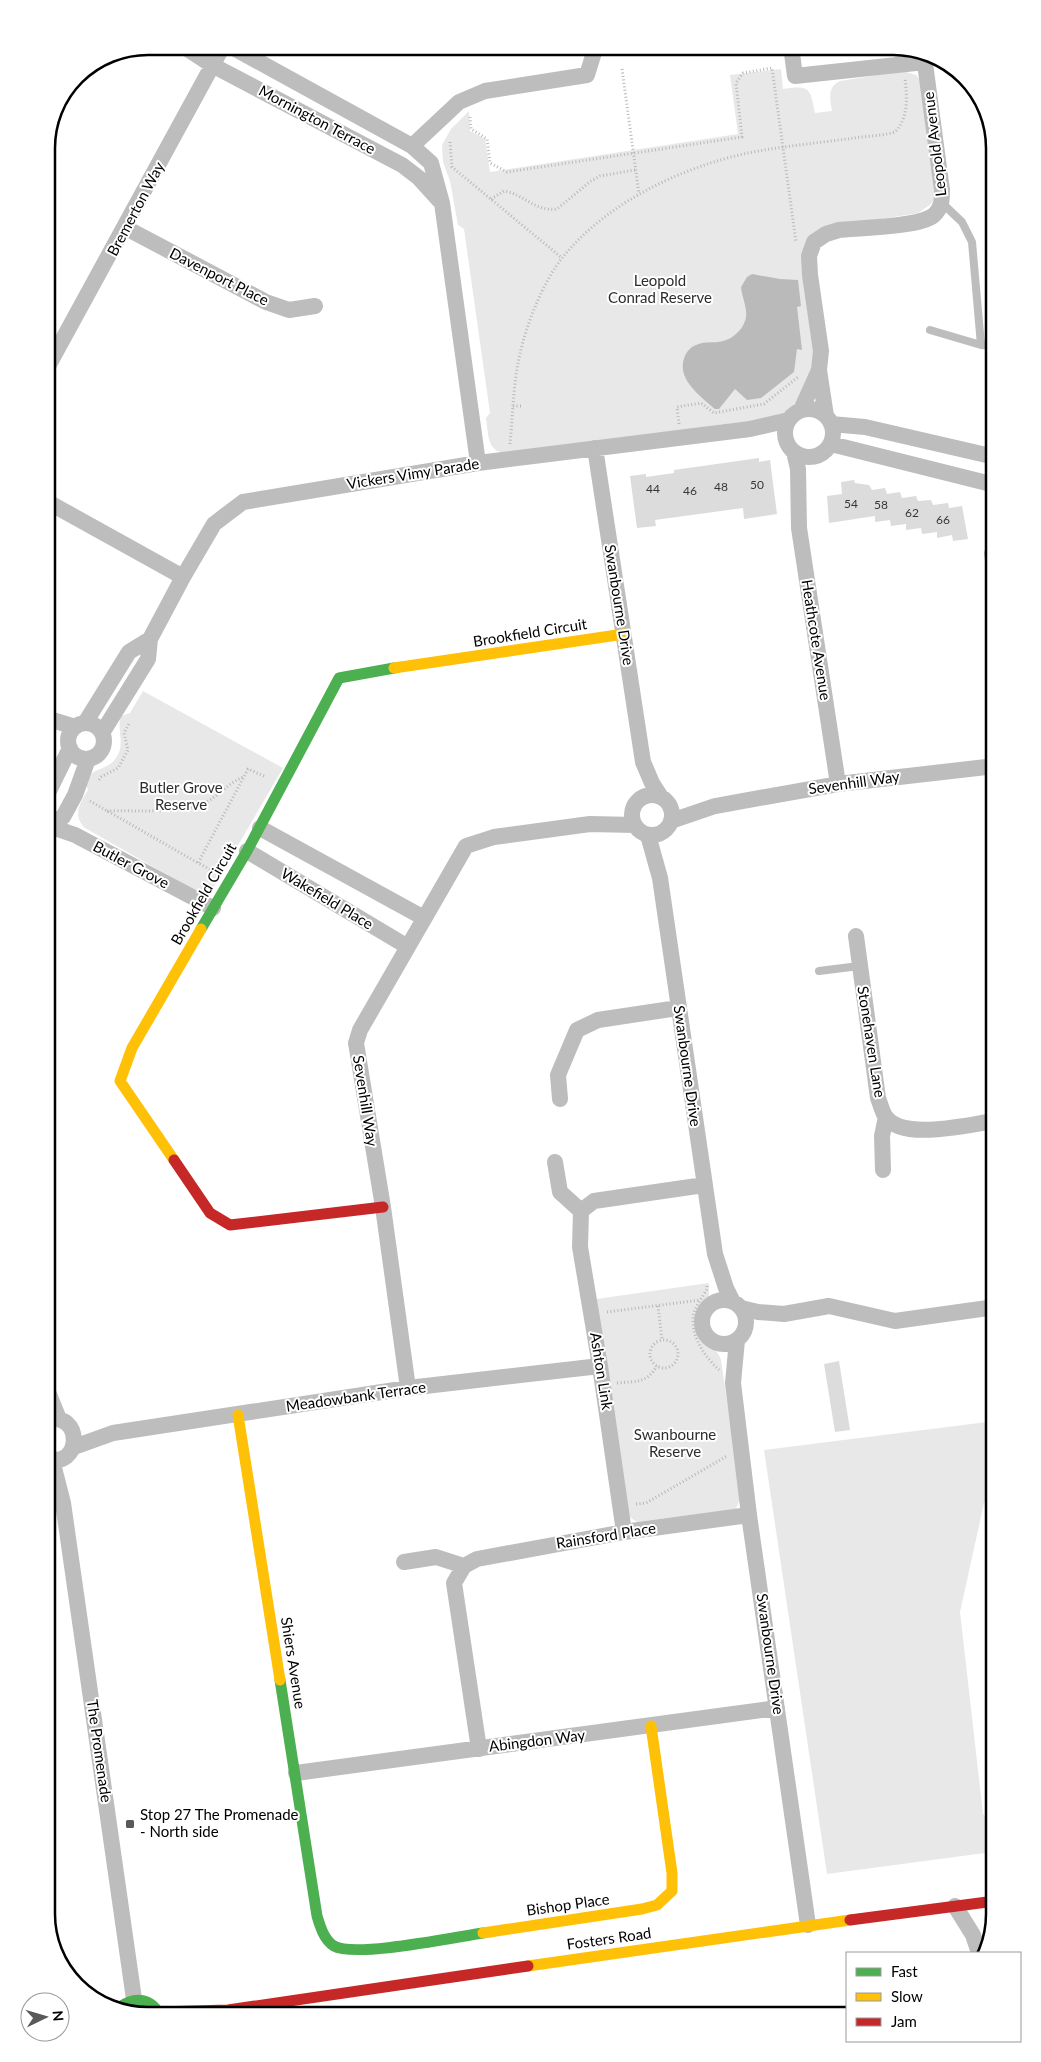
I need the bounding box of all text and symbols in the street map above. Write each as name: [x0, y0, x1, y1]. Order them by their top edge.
street label: Mornington Terrace: [256, 81, 379, 158]
street label: Leopold Avenue: [919, 91, 949, 198]
street label: Bremerton Way: [103, 158, 168, 259]
street label: Davenport Place: [167, 243, 272, 309]
park label: Leopold Conrad Reserve: [608, 271, 712, 306]
street label: Vickers Vimy Parade: [345, 454, 480, 492]
house number: 50: [750, 477, 764, 492]
house number: 48: [714, 479, 728, 494]
house number: 44: [646, 481, 660, 496]
house number: 46: [683, 483, 697, 498]
house number: 54: [844, 496, 858, 511]
house number: 58: [874, 497, 888, 512]
house number: 62: [905, 505, 919, 520]
house number: 66: [936, 512, 950, 527]
street label: Swanbourne Drive: [602, 543, 638, 667]
street label: Heathcote Avenue: [799, 578, 835, 702]
street label: Brookfield Circuit: [472, 614, 589, 650]
street label: Sevenhill Way: [807, 767, 901, 797]
park label: Butler Grove Reserve: [139, 778, 223, 813]
street label: Butler Grove: [90, 837, 173, 892]
street label: Brookfield Circuit: [167, 839, 240, 948]
street label: Wakefield Place: [278, 864, 377, 933]
street label: Stonehaven Lane: [854, 985, 890, 1099]
street label: Swanbourne Drive: [671, 1004, 705, 1128]
street label: Sevenhill Way: [350, 1054, 382, 1148]
street label: Ashton Link: [587, 1331, 617, 1411]
street label: Meadowbank Terrace: [285, 1377, 427, 1415]
park label: Swanbourne Reserve: [634, 1425, 716, 1460]
street label: Rainsford Place: [555, 1518, 657, 1552]
street label: Swanbourne Drive: [754, 1592, 788, 1716]
street label: Shiers Avenue: [278, 1616, 310, 1710]
street label: The Promenade: [84, 1698, 116, 1804]
street label: Abingdon Way: [488, 1725, 586, 1755]
place label: Stop 27 The Promenade - North side: [140, 1805, 299, 1840]
marker: Stop 27 The Promenade - North side: [124, 1818, 136, 1830]
street label: Bishop Place: [525, 1889, 611, 1919]
street label: Fosters Road: [565, 1923, 652, 1953]
legend: [846, 1952, 1021, 2042]
text: Fast: [891, 1962, 918, 1980]
text: Slow: [891, 1987, 923, 2005]
north arrow: [20, 1992, 70, 2042]
text: N: [50, 2010, 67, 2022]
text: Jam: [891, 2012, 917, 2030]

